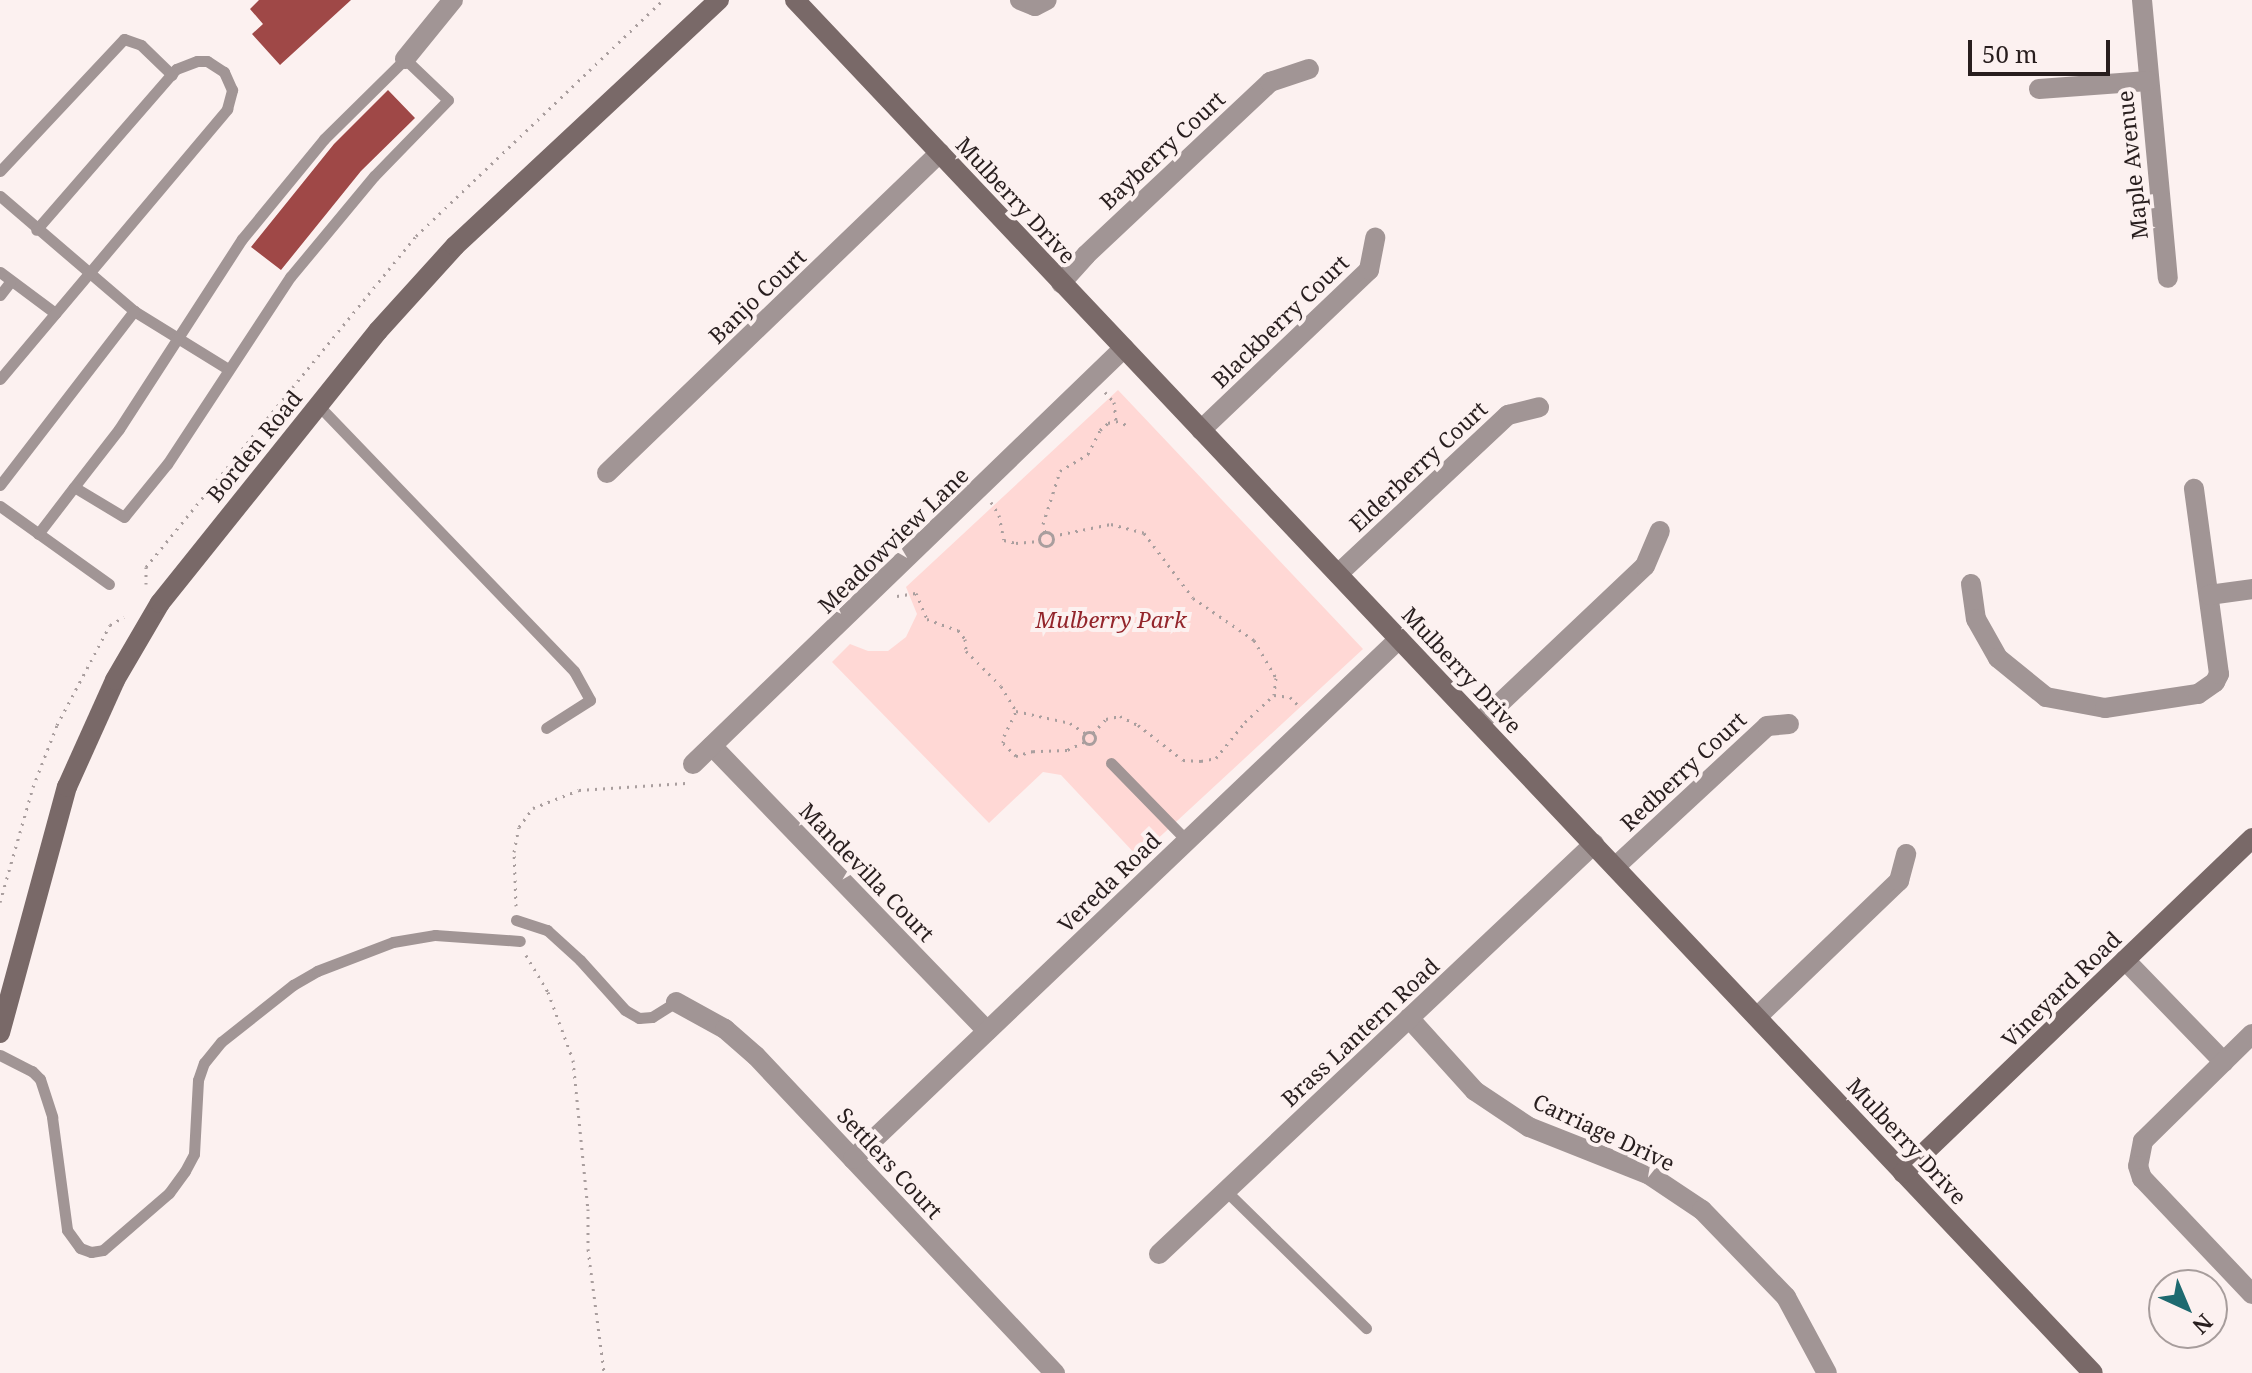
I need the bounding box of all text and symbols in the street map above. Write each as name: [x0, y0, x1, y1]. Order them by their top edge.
scale bar: [1972, 24, 2114, 74]
text: 50 m: [1982, 37, 2038, 70]
street label: Bayberry Court: [1094, 85, 1230, 215]
street label: Maple Avenue: [2111, 89, 2153, 241]
street label: Mulberry Drive: [951, 131, 1081, 269]
street label: Banjo Court: [703, 243, 811, 349]
street label: Blackberry Court: [1206, 249, 1354, 393]
street label: Borden Road: [201, 385, 307, 507]
street label: Elderberry Court: [1344, 395, 1492, 537]
street label: Meadowview Lane: [813, 462, 973, 618]
street label: Mulberry Drive: [1397, 601, 1527, 739]
park label: Mulberry Park: [1036, 607, 1186, 633]
street label: Redberry Court: [1615, 706, 1751, 836]
street label: Mandevilla Court: [794, 797, 940, 947]
street label: Vereda Road: [1052, 827, 1166, 937]
street label: Vineyard Road: [1996, 926, 2126, 1052]
street label: Brass Lantern Road: [1276, 952, 1444, 1112]
street label: Mulberry Drive: [1842, 1072, 1972, 1210]
street label: Carriage Drive: [1529, 1088, 1679, 1176]
street label: Settlers Court: [832, 1102, 948, 1224]
north arrow: [2148, 1269, 2228, 1349]
text: N: [2187, 1308, 2220, 1342]

